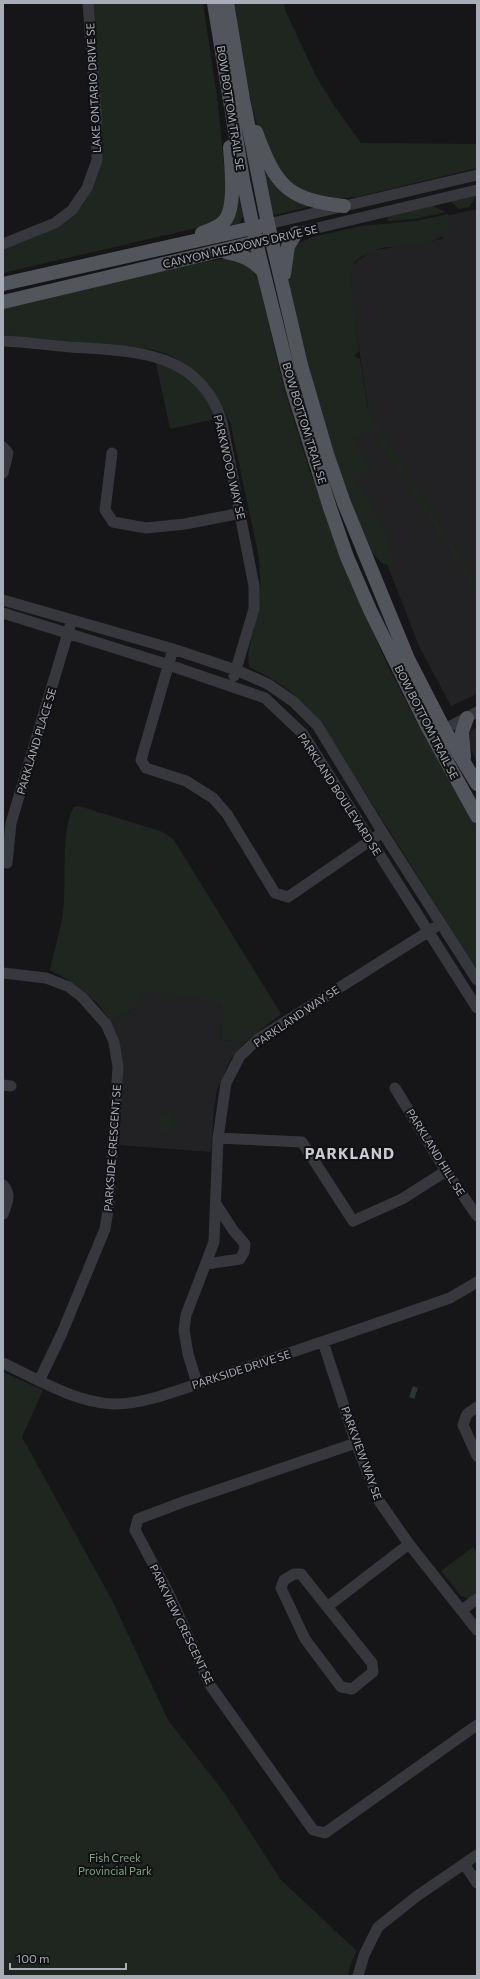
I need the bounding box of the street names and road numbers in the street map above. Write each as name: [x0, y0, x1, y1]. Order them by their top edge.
street label: LAKE ONTARIO DRIVE SE: [83, 23, 103, 153]
street label: BOW BOTTOM TRAIL SE: [215, 44, 247, 172]
street label: CANYON MEADOWS DRIVE SE: [161, 222, 319, 270]
street label: BOW BOTTOM TRAIL SE: [280, 361, 330, 485]
street label: PARKWOOD WAY SE: [212, 413, 248, 521]
street label: BOW BOTTOM TRAIL SE: [392, 663, 462, 781]
street label: PARKLAND PLACE SE: [14, 686, 58, 796]
street label: PARKLAND BOULEVARD SE: [296, 731, 384, 857]
street label: PARKLAND WAY SE: [251, 983, 341, 1049]
street label: PARKSIDE CRESCENT SE: [101, 1084, 123, 1212]
street label: PARKLAND HILL SE: [404, 1106, 468, 1198]
street label: PARKSIDE DRIVE SE: [190, 1347, 292, 1391]
street label: PARKVIEW WAY SE: [339, 1405, 385, 1501]
street label: PARKVIEW CRESCENT SE: [147, 1562, 217, 1686]

